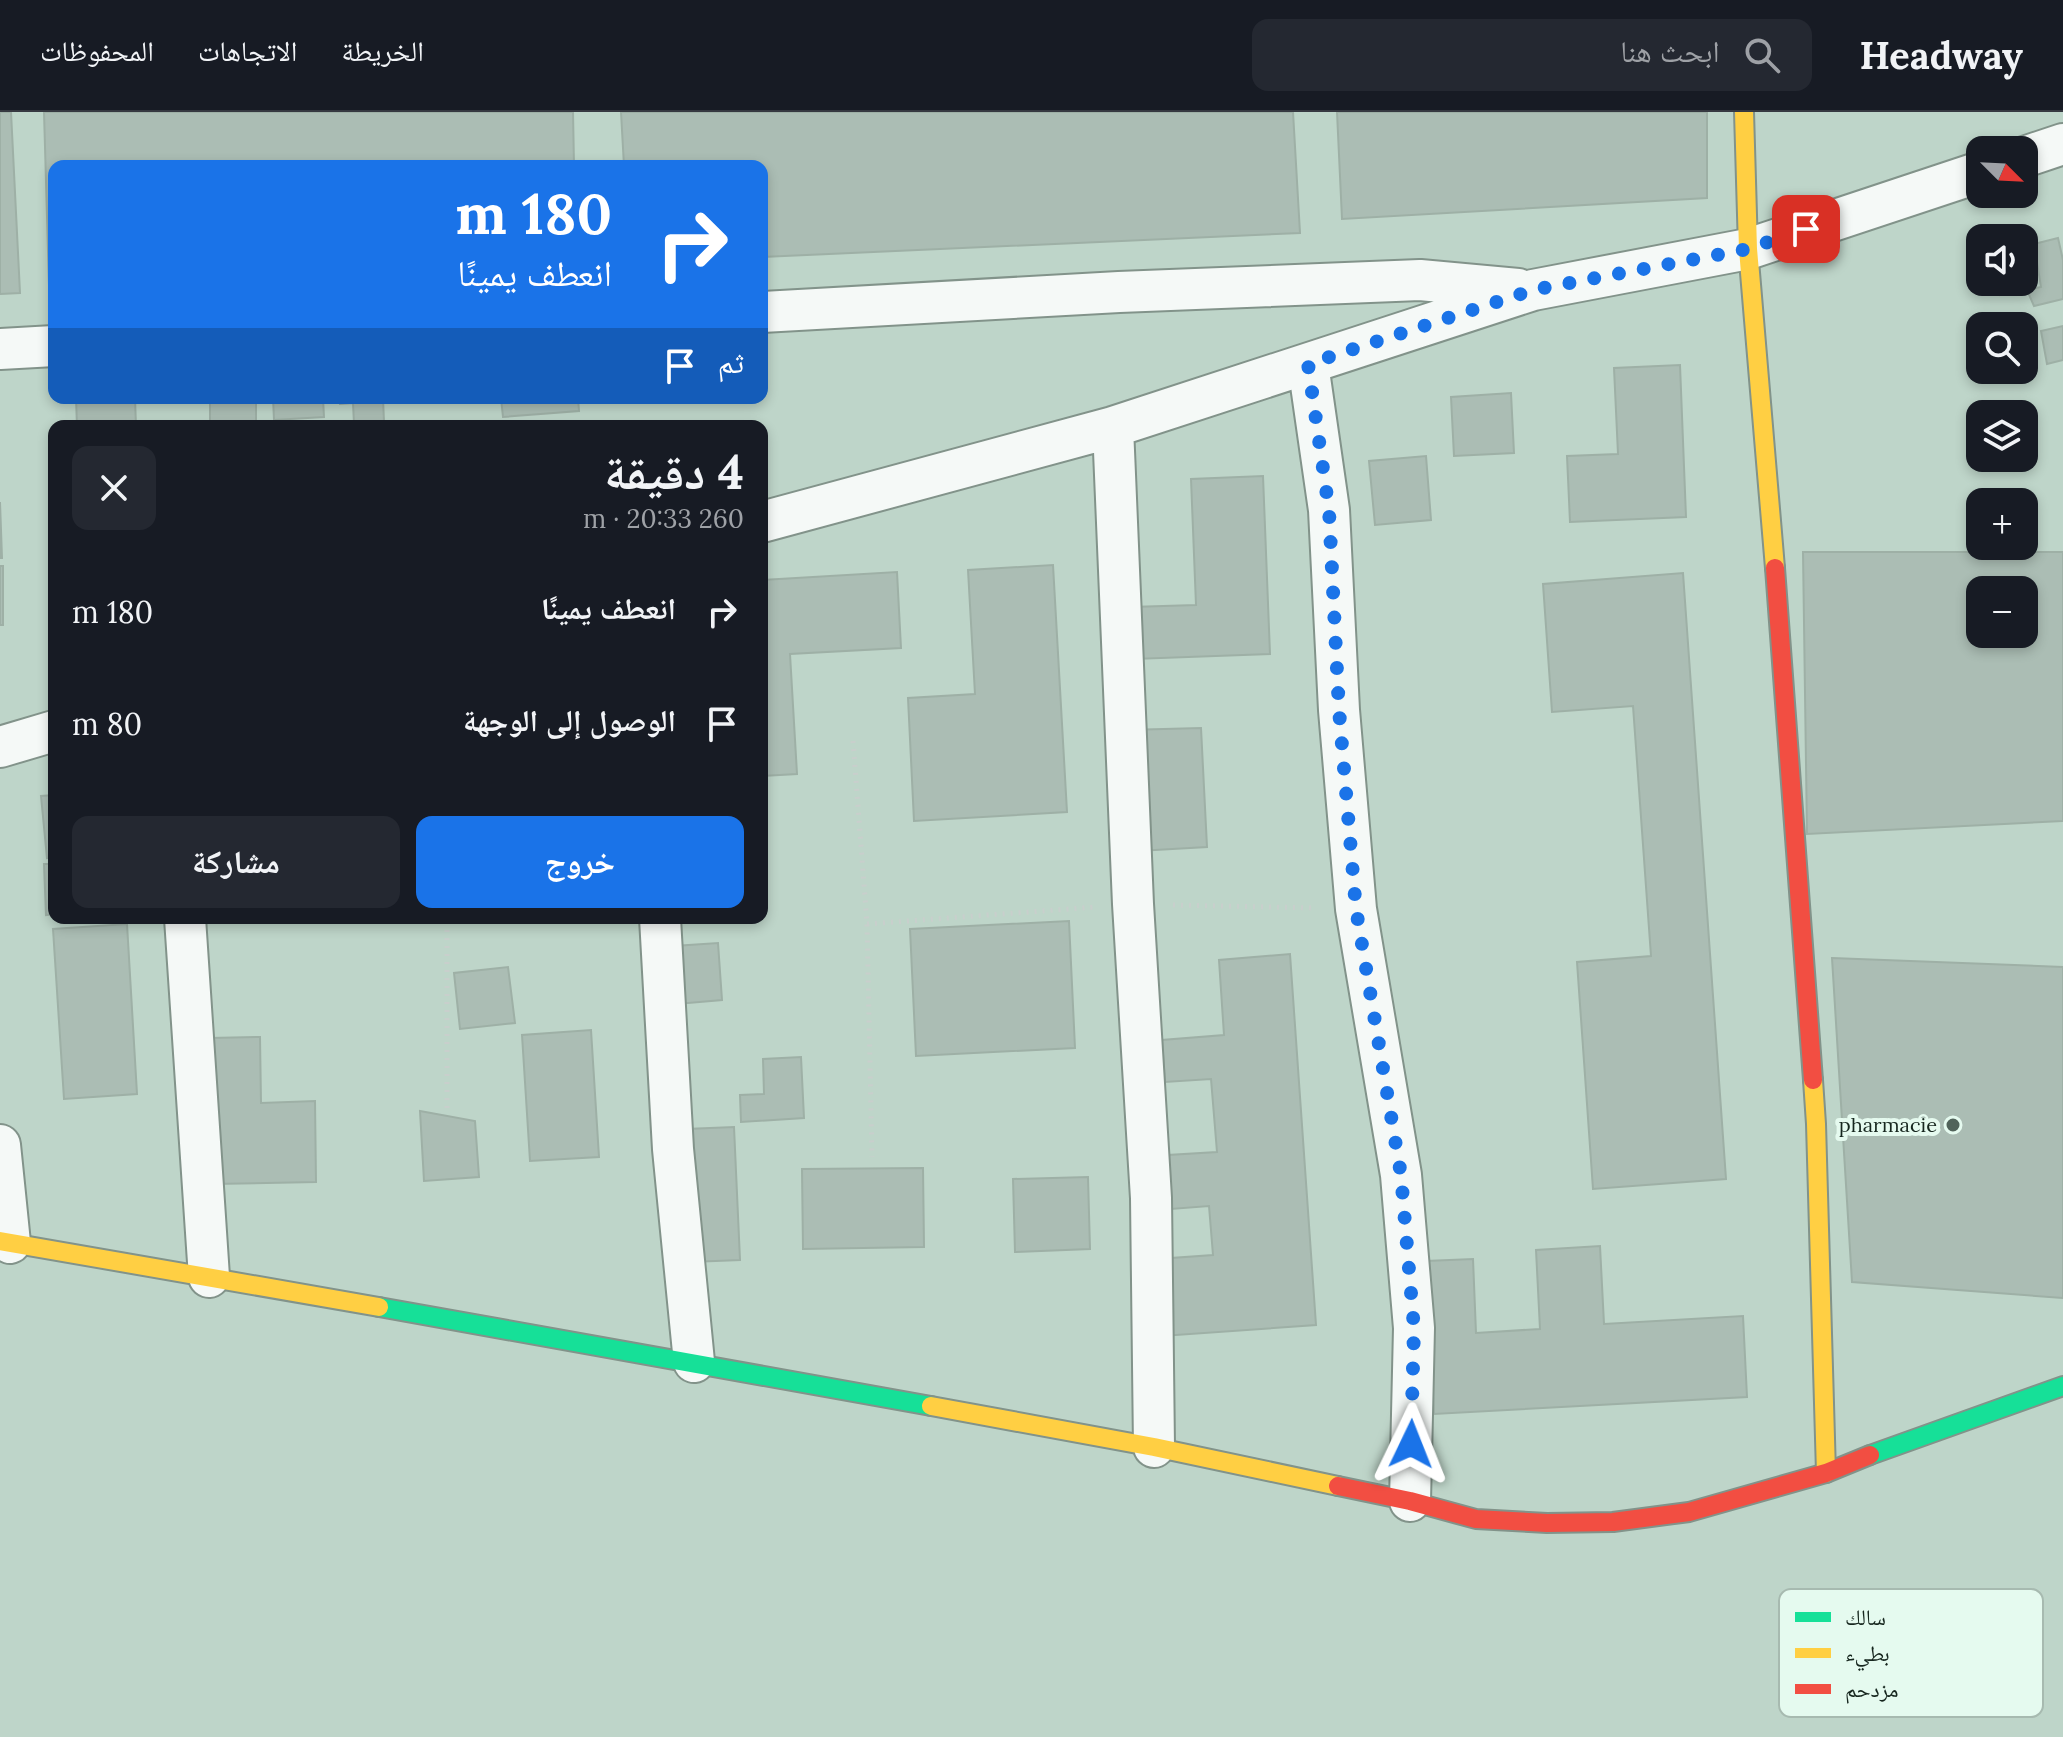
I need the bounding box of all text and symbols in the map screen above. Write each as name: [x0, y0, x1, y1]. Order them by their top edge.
search box: [1252, 19, 1812, 91]
text: Headway: [1860, 31, 2023, 79]
text: ابحث هنا: [1620, 32, 1720, 70]
text: المحفوظات: [40, 33, 154, 69]
text: الاتجاهات: [198, 33, 297, 69]
text: الخريطة: [341, 33, 424, 69]
icon: search: [1740, 33, 1784, 77]
north arrow: [1966, 136, 2038, 208]
map controls: [1966, 136, 2038, 648]
text: 180 m: [455, 178, 612, 249]
icon: right: [640, 192, 744, 296]
pin: [1772, 195, 1840, 263]
icon: arrive: [1784, 207, 1828, 251]
button: sound: [1966, 224, 2038, 296]
text: انعطف يمينًا: [457, 250, 612, 296]
button: search: [1966, 312, 2038, 384]
text: ثم: [718, 343, 744, 381]
icon: arrive: [658, 344, 702, 388]
button: layers: [1966, 400, 2038, 472]
text: 4 دقيقة: [604, 441, 744, 502]
button: close: [72, 446, 156, 530]
button: +: [1966, 488, 2038, 560]
text: 260 m · 20:33: [583, 502, 744, 535]
button: −: [1966, 576, 2038, 648]
text: انعطف يمينًا: [541, 589, 676, 627]
icon: right: [700, 590, 744, 634]
text: 180 m: [72, 593, 153, 631]
text: الوصول إلى الوجهة: [463, 701, 676, 739]
icon: arrive: [700, 702, 744, 746]
text: 80 m: [72, 705, 142, 743]
button: مشاركة: [72, 816, 400, 908]
button: خروج: [416, 816, 744, 908]
place label: pharmacie: [1839, 1112, 1937, 1137]
marker: pharmacie: [1944, 1116, 1962, 1134]
position arrow: [1369, 1402, 1453, 1486]
legend: [1779, 1589, 2043, 1717]
text: سالك: [1845, 1603, 1886, 1631]
text: بطيء: [1845, 1639, 1890, 1671]
text: مزدحم: [1845, 1675, 1899, 1704]

